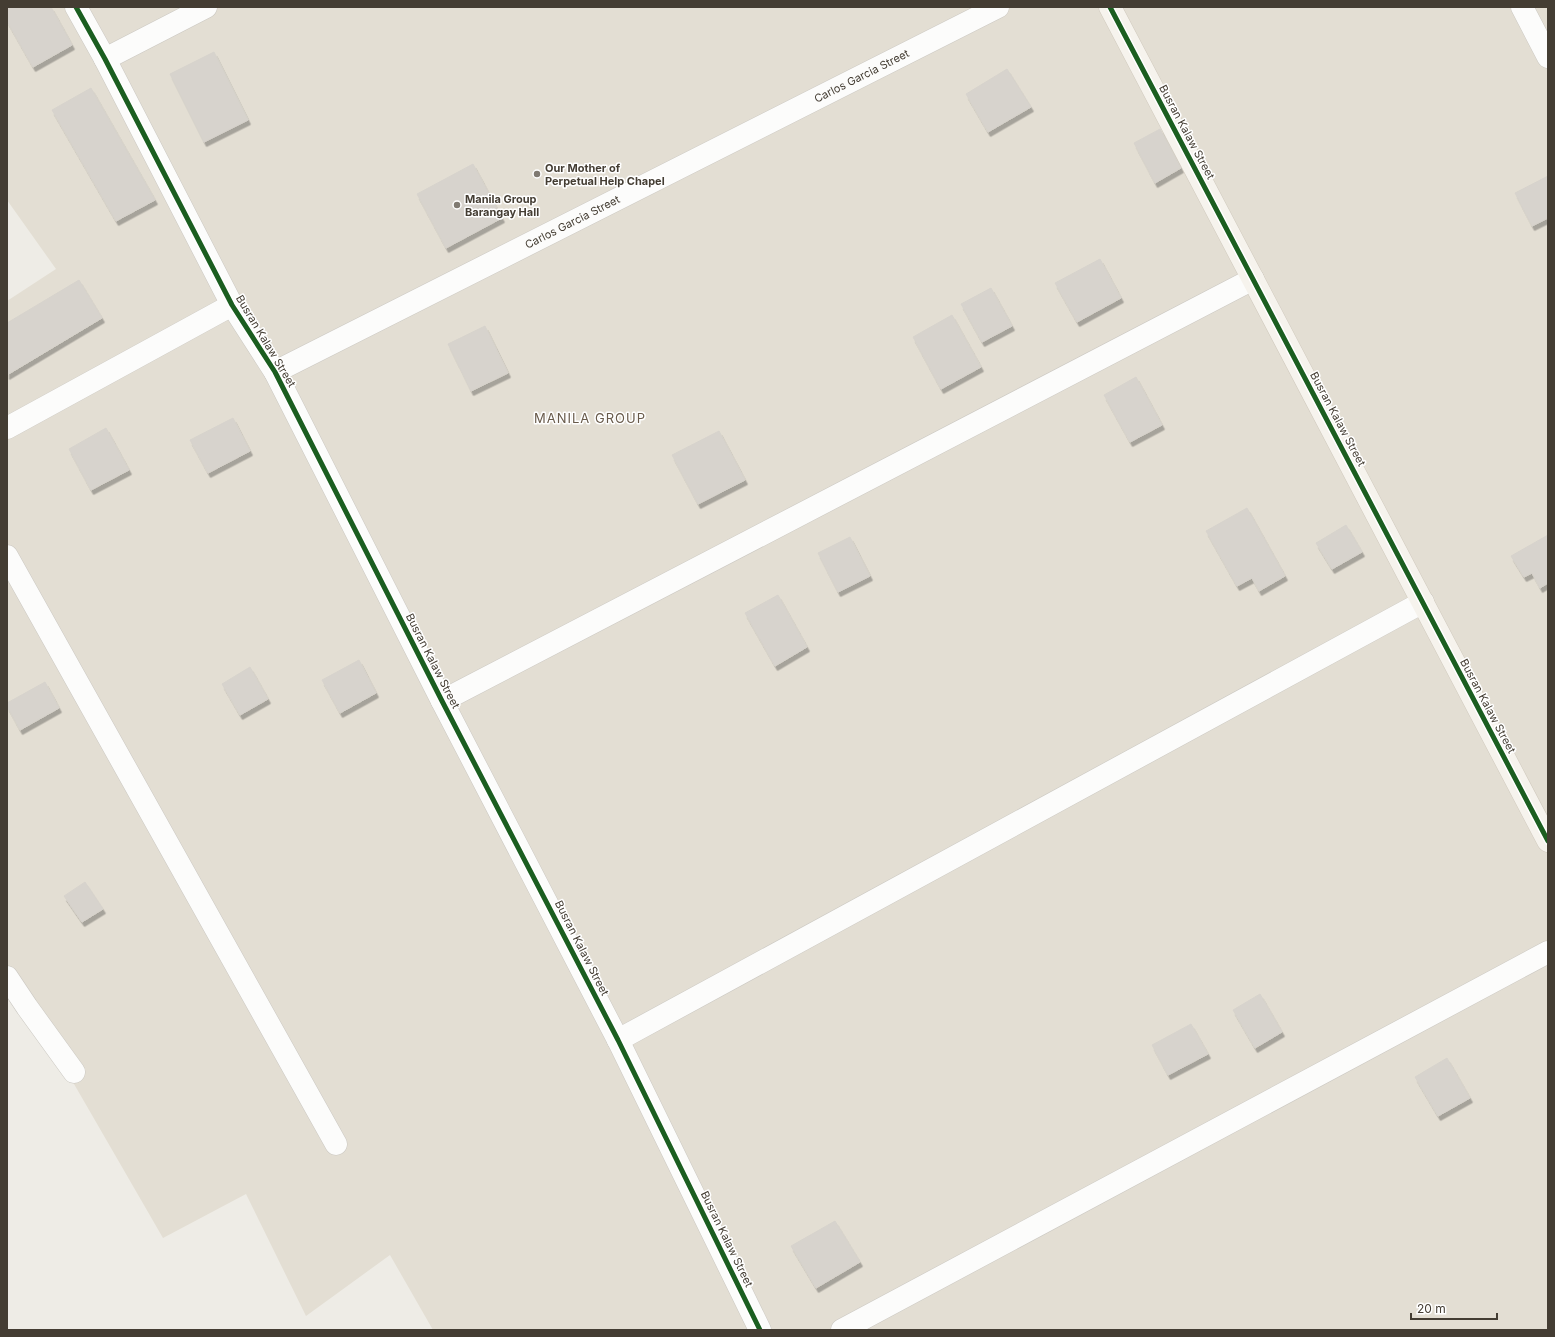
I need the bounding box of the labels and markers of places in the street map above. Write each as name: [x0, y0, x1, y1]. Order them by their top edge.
place label: Our Mother of Perpetual Help Chapel: [545, 161, 665, 188]
marker: Our Mother of Perpetual Help Chapel: [532, 169, 542, 179]
place label: Manila Group Barangay Hall: [465, 192, 539, 219]
marker: Manila Group Barangay Hall: [452, 200, 462, 210]

